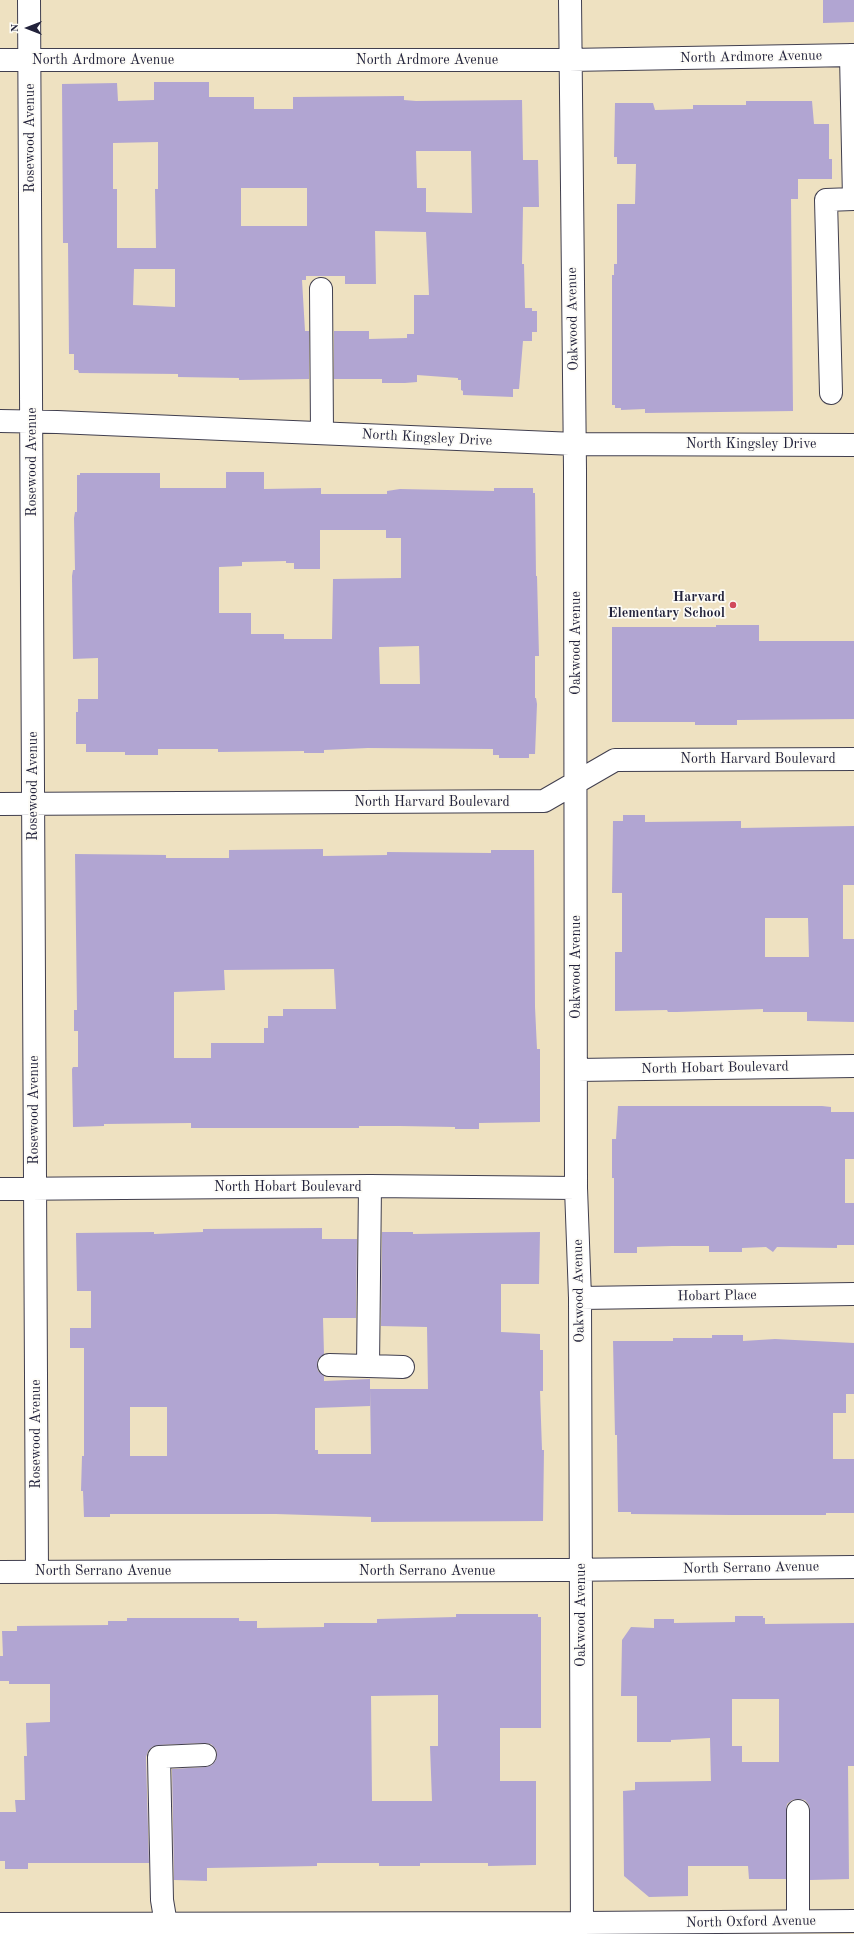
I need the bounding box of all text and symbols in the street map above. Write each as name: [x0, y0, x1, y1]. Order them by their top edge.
north arrow: [8, 8, 48, 48]
text: N: [10, 24, 21, 32]
street label: North Ardmore Avenue: [680, 47, 822, 67]
street label: North Ardmore Avenue: [32, 52, 174, 68]
street label: North Ardmore Avenue: [356, 52, 498, 68]
street label: Rosewood Avenue: [22, 83, 38, 193]
street label: Oakwood Avenue: [564, 267, 582, 371]
street label: Rosewood Avenue: [24, 407, 40, 517]
street label: North Kingsley Drive: [361, 426, 493, 450]
street label: North Kingsley Drive: [686, 436, 816, 452]
place label: Harvard Elementary School: [608, 589, 725, 622]
street label: Oakwood Avenue: [568, 591, 584, 695]
marker: Harvard Elementary School: [728, 600, 738, 610]
street label: Rosewood Avenue: [25, 731, 41, 841]
street label: North Harvard Boulevard: [680, 751, 836, 767]
street label: North Harvard Boulevard: [354, 794, 510, 810]
street label: Oakwood Avenue: [568, 915, 584, 1019]
street label: Rosewood Avenue: [26, 1055, 42, 1165]
street label: North Hobart Boulevard: [641, 1058, 789, 1078]
street label: North Hobart Boulevard: [214, 1179, 362, 1195]
street label: Oakwood Avenue: [570, 1239, 588, 1343]
street label: Hobart Place: [677, 1287, 757, 1305]
street label: Rosewood Avenue: [28, 1379, 44, 1489]
street label: North Serrano Avenue: [683, 1558, 819, 1578]
street label: North Serrano Avenue: [35, 1563, 171, 1579]
street label: North Serrano Avenue: [359, 1563, 495, 1579]
street label: Oakwood Avenue: [573, 1563, 589, 1667]
street label: North Oxford Avenue: [686, 1912, 816, 1932]

